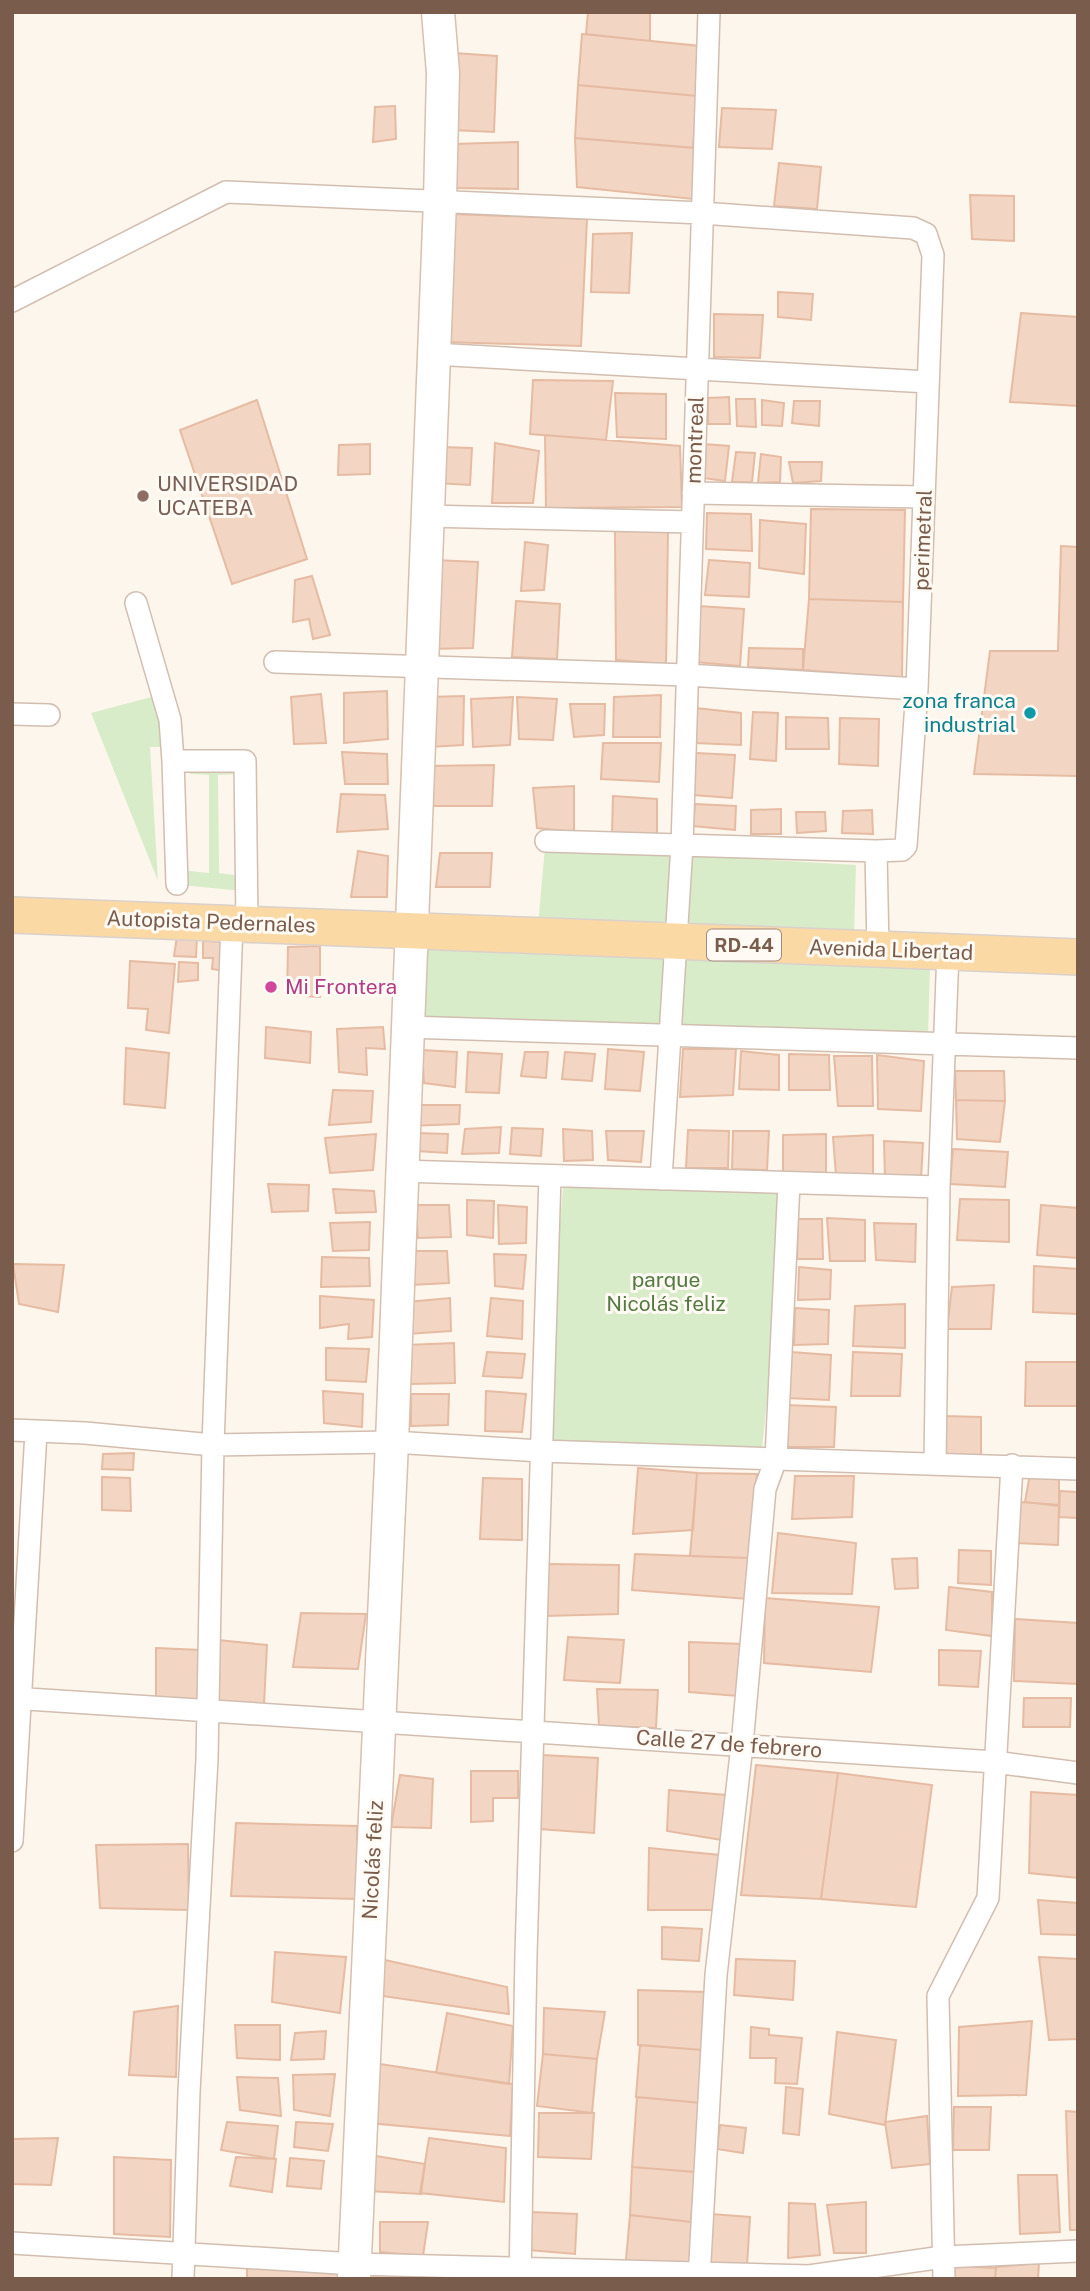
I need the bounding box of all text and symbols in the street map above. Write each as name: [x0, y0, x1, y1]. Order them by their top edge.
street label: montreal: [680, 396, 709, 484]
place label: UNIVERSIDAD UCATEBA: [157, 471, 298, 520]
marker: UNIVERSIDAD UCATEBA: [135, 488, 151, 504]
street label: perimetral: [908, 489, 937, 591]
place label: zona franca industrial: [903, 688, 1016, 737]
marker: zona franca industrial: [1022, 705, 1038, 721]
street label: Autopista Pedernales: [106, 905, 316, 938]
road number: RD-44: [707, 930, 781, 960]
street label: Avenida Libertad: [808, 934, 974, 965]
place label: Mi Frontera: [285, 974, 397, 999]
marker: Mi Frontera: [263, 979, 279, 995]
park label: parque Nicolás feliz: [606, 1267, 726, 1316]
street label: Calle 27 de febrero: [635, 1725, 823, 1762]
street label: Nicolás feliz: [357, 1800, 388, 1920]

